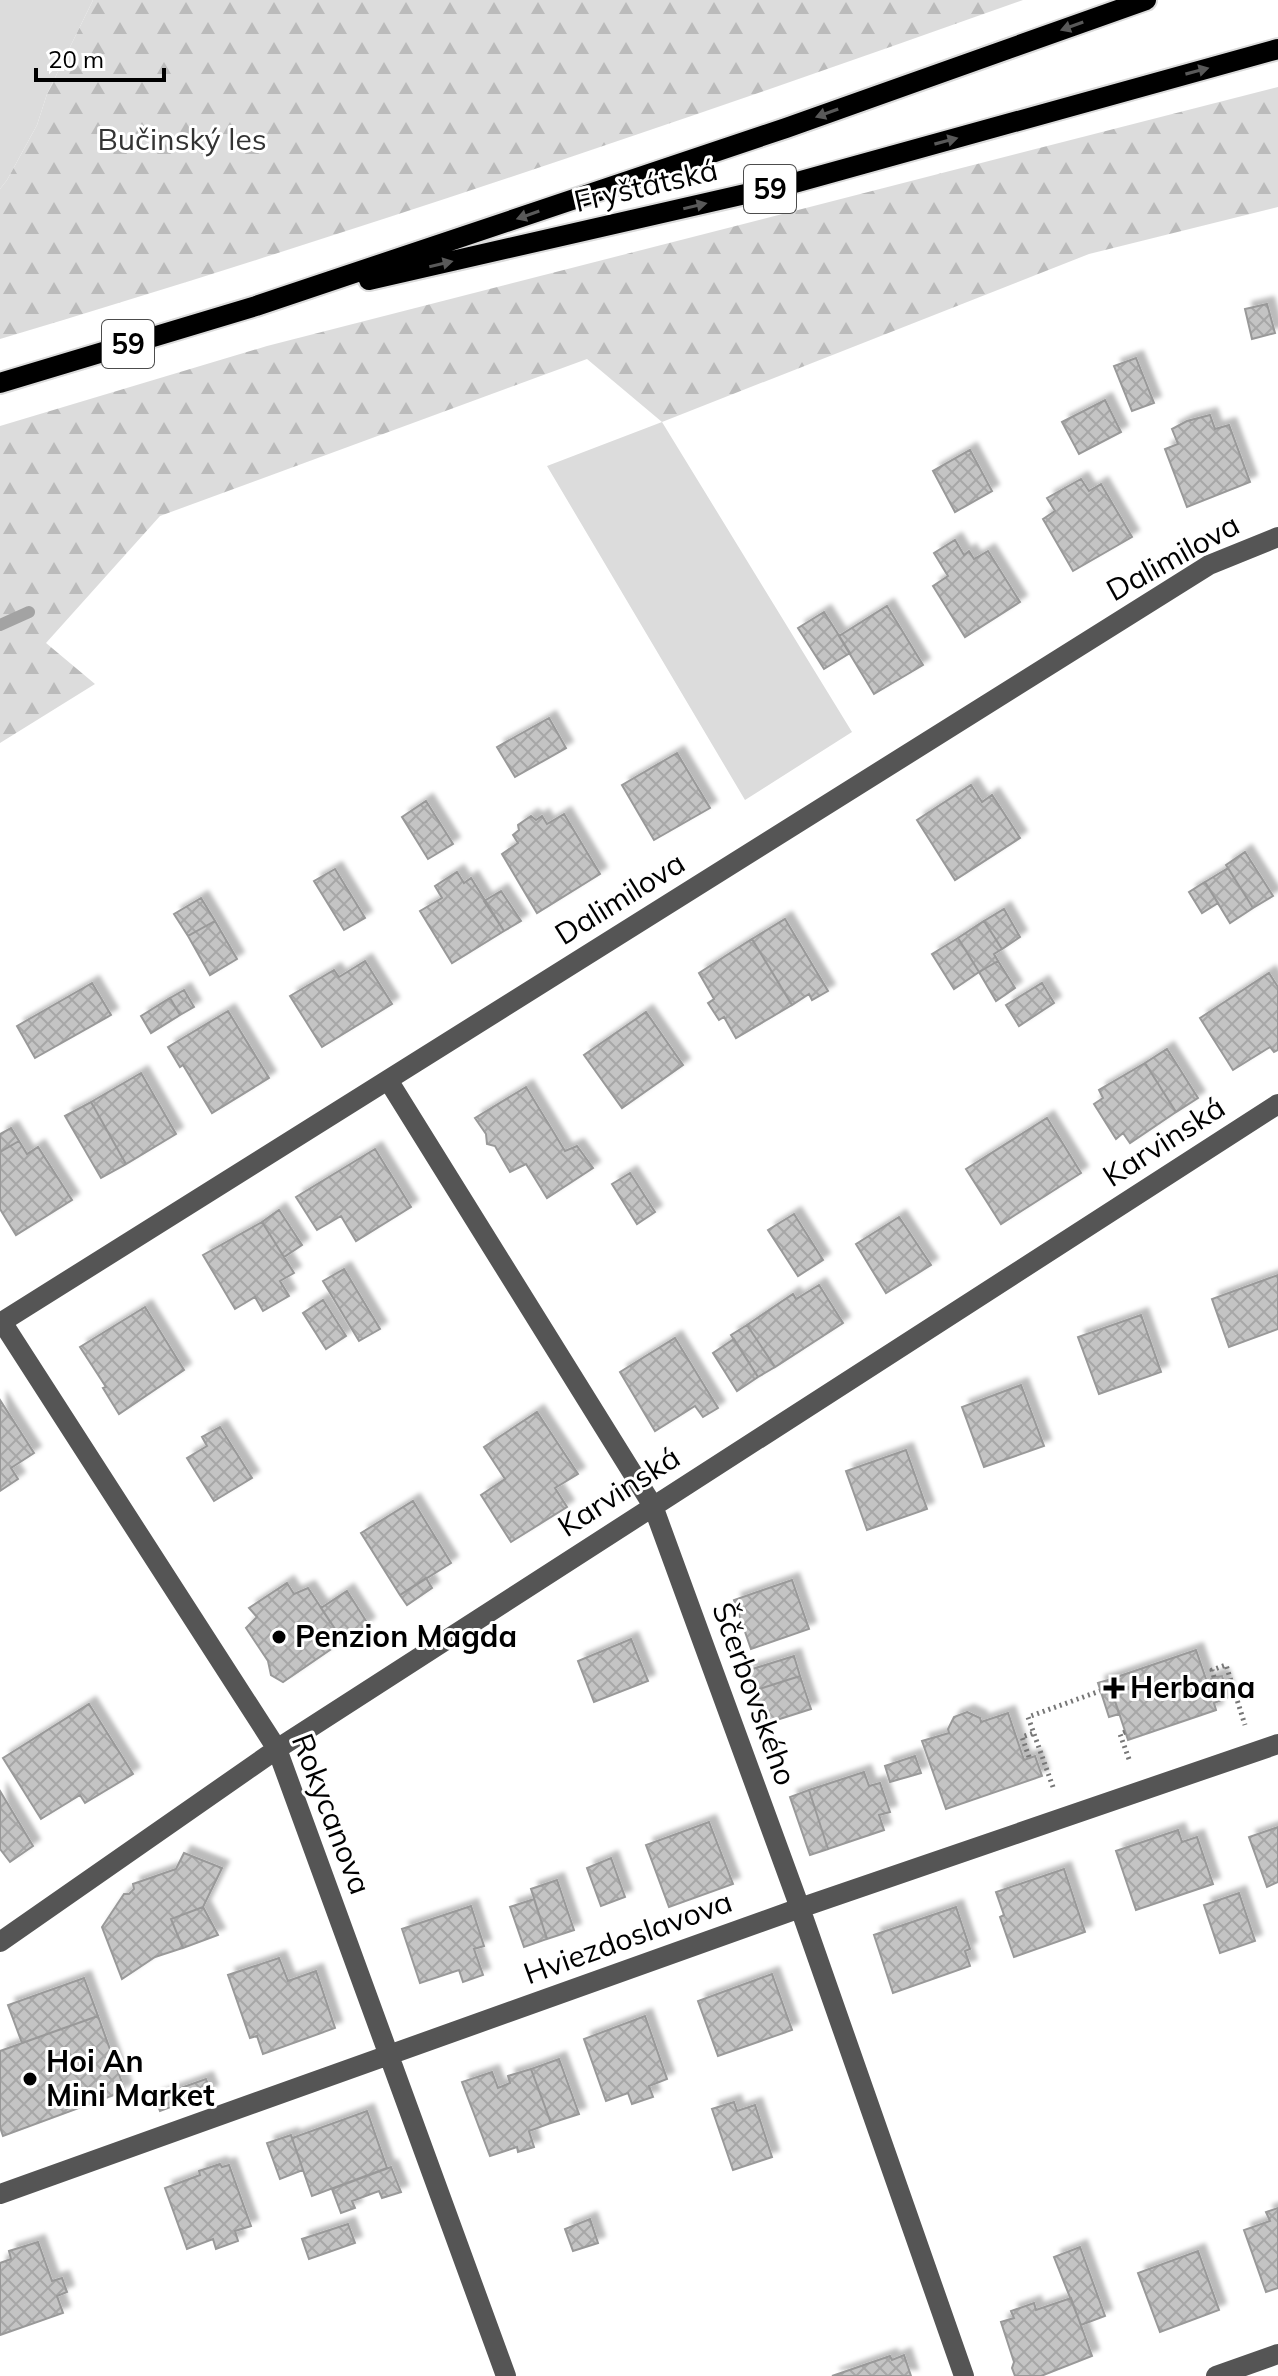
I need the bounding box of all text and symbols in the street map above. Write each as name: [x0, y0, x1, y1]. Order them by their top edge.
one-way arrow: [1060, 20, 1084, 33]
scale bar: [36, 32, 164, 82]
text: 20 m: [48, 44, 104, 74]
one-way arrow: [1184, 65, 1209, 77]
one-way arrow: [815, 108, 839, 120]
park label: Bučinský les: [97, 120, 267, 158]
one-way arrow: [935, 134, 959, 147]
street label: Fryštátská: [570, 150, 721, 220]
road number: 59: [744, 165, 796, 213]
one-way arrow: [682, 199, 707, 212]
one-way arrow: [516, 209, 540, 221]
one-way arrow: [429, 257, 454, 270]
road number: 59: [102, 320, 154, 368]
street label: Dalimilova: [1100, 505, 1246, 609]
street label: Dalimilova: [548, 843, 691, 953]
street label: Karvinská: [1095, 1088, 1232, 1195]
street label: Karvinská: [550, 1438, 687, 1545]
street label: Ščerbovského: [704, 1597, 806, 1790]
place label: Penzion Magda: [295, 1617, 517, 1655]
marker: Penzion Magda: [270, 1628, 288, 1646]
place label: Herbana: [1130, 1668, 1255, 1706]
marker: Herbana: [1105, 1679, 1123, 1697]
street label: Rokycanova: [284, 1728, 380, 1899]
street label: Hviezdoslavova: [518, 1882, 737, 1992]
place label: Hoi An Mini Market: [46, 2042, 215, 2114]
marker: Hoi An Mini Market: [21, 2070, 39, 2088]

